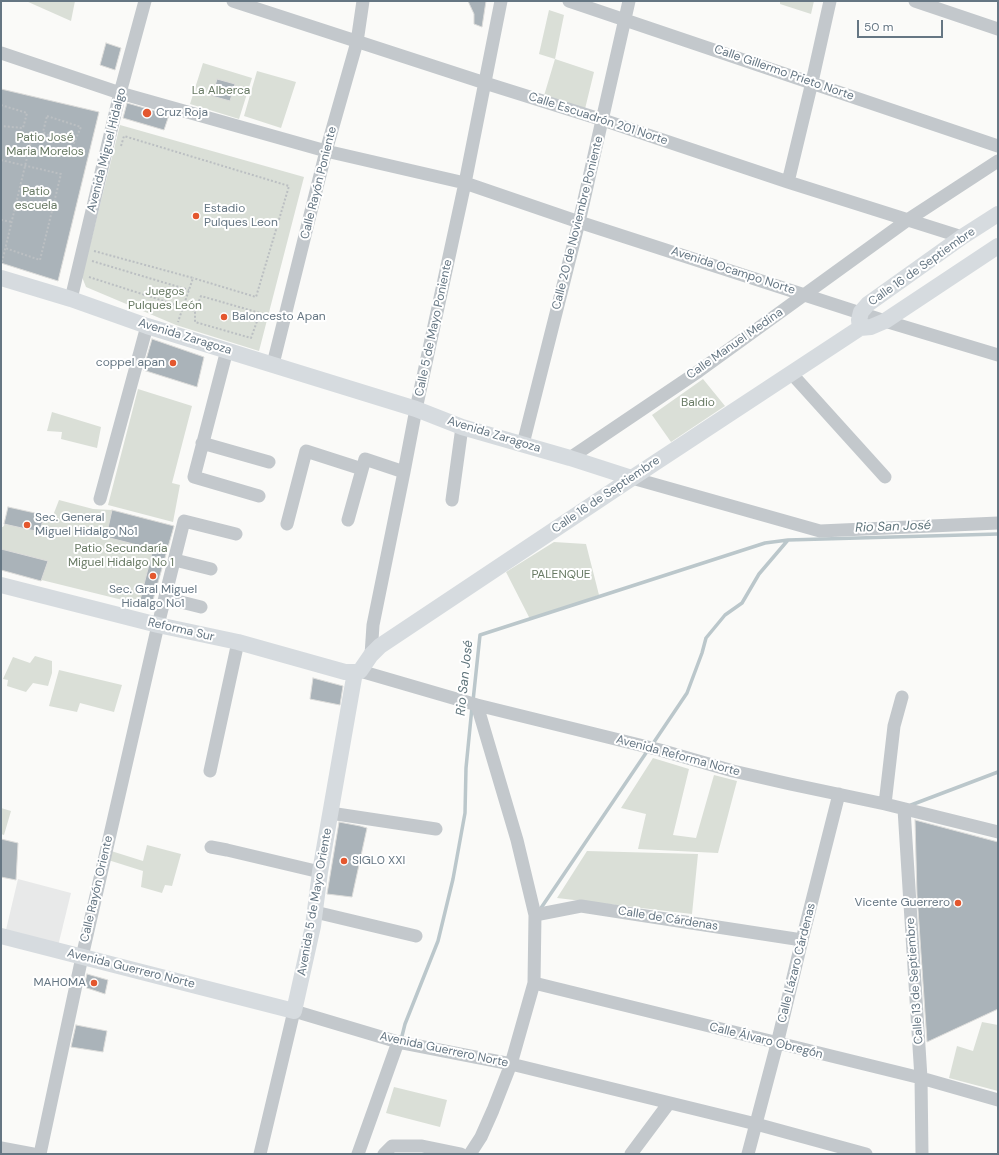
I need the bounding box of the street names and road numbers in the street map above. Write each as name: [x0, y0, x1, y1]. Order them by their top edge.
street label: Calle Gillermo Prieto Norte: [712, 42, 856, 104]
street label: Avenida Miguel Hidalgo: [85, 86, 129, 214]
street label: Calle Escuadrón 201 Norte: [527, 90, 669, 148]
street label: Calle Rayón Poniente: [298, 125, 340, 241]
street label: Calle 20 de Noviembre Poniente: [549, 135, 607, 311]
street label: Calle 16 de Septiembre: [866, 225, 978, 309]
street label: Avenida Ocampo Norte: [669, 244, 797, 298]
street label: Calle 5 de Mayo Poniente: [412, 258, 456, 398]
street label: Calle Manuel Medina: [684, 305, 786, 383]
street label: Avenida Zaragoza: [137, 316, 233, 358]
street label: Avenida Zaragoza: [446, 414, 542, 456]
street label: Calle 16 de Septiembre: [549, 453, 663, 537]
street label: Reforma Sur: [146, 615, 216, 645]
street label: Avenida Reforma Norte: [614, 733, 742, 779]
street label: Avenida 5 de Mayo Oriente: [295, 827, 335, 977]
street label: Calle Rayón Oriente: [78, 834, 116, 944]
street label: Calle Lázaro Cárdenas: [775, 902, 819, 1024]
street label: Calle de Cárdenas: [617, 904, 719, 934]
street label: Calle 13 de Septiembre: [903, 917, 927, 1045]
street label: Avenida Guerrero Norte: [66, 946, 196, 992]
street label: Calle Álvaro Obregón: [708, 1020, 824, 1062]
street label: Avenida Guerrero Norte: [378, 1029, 510, 1071]

